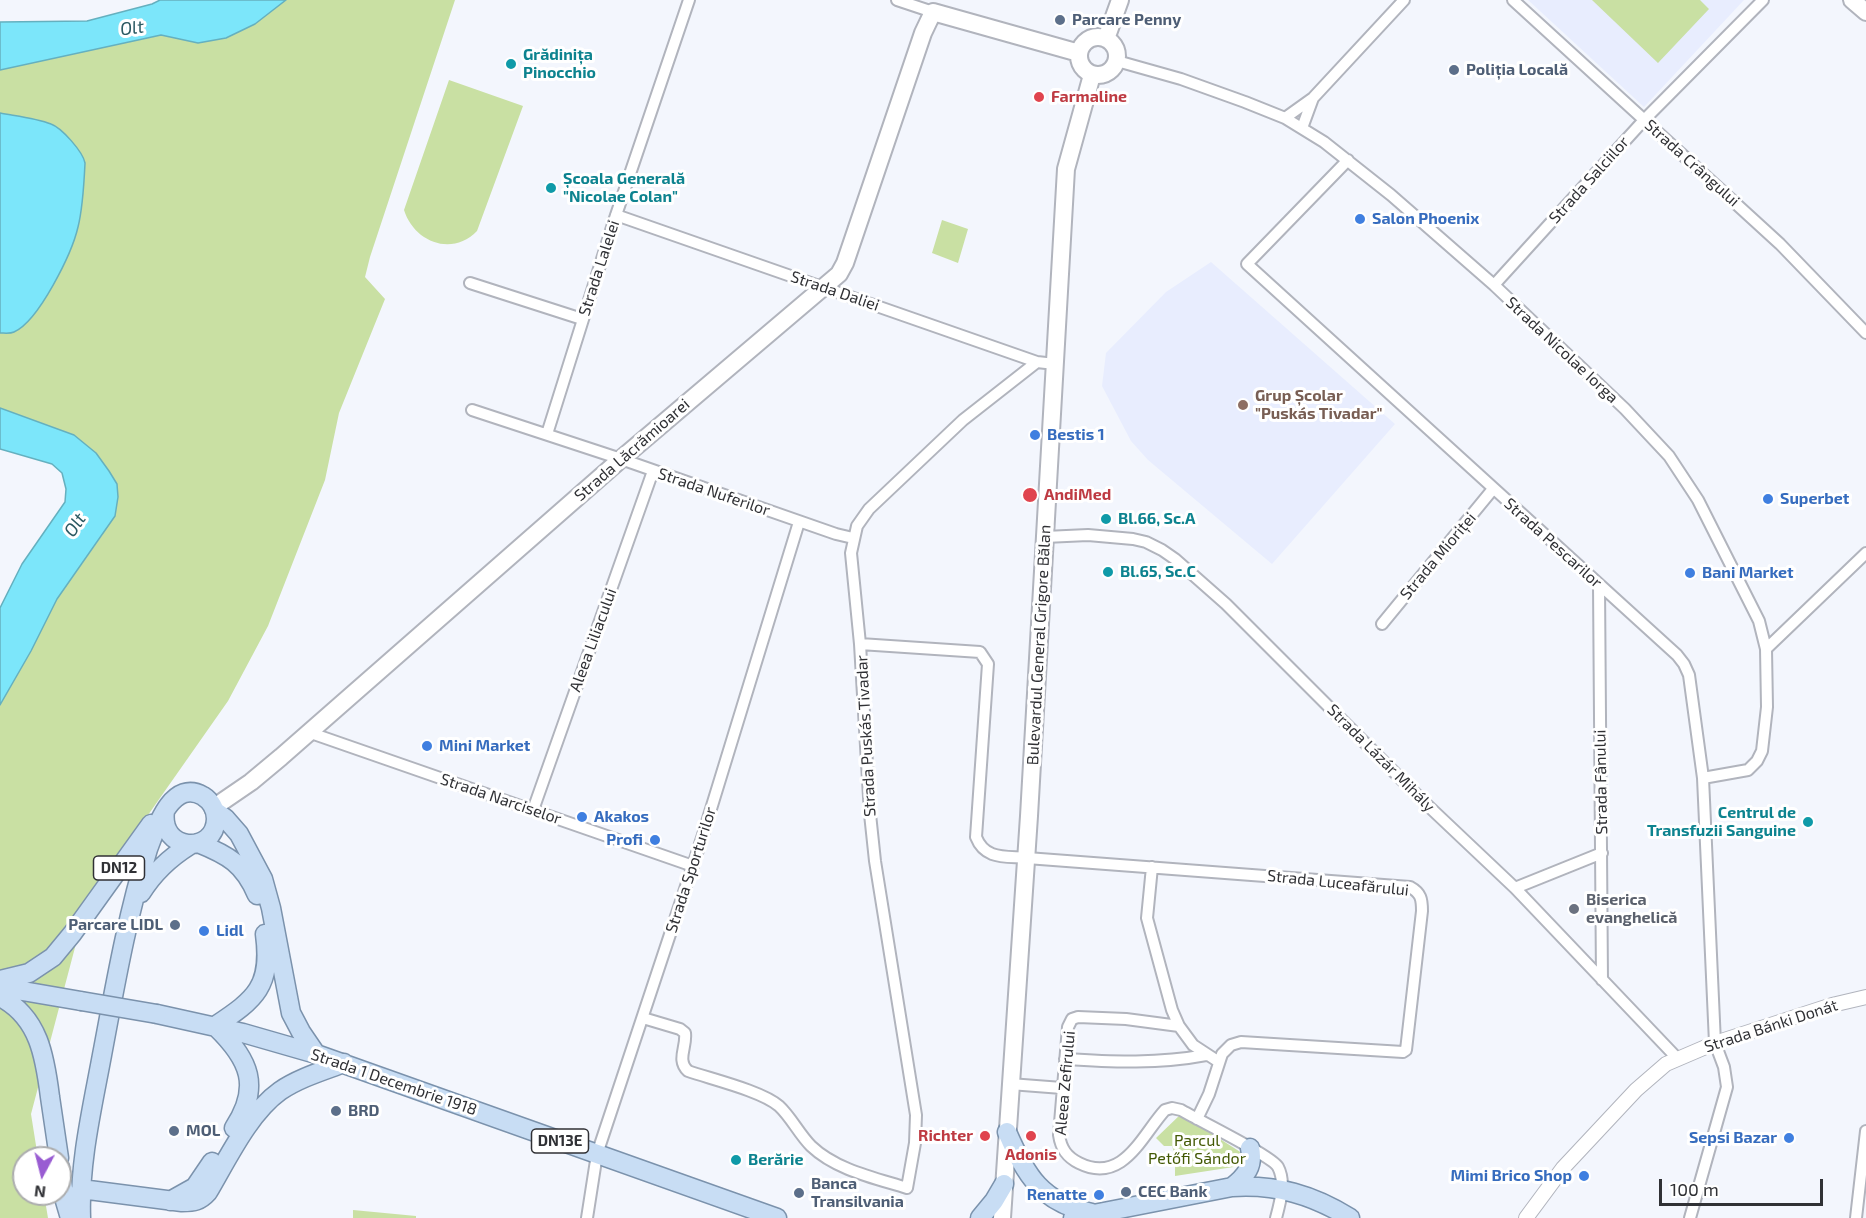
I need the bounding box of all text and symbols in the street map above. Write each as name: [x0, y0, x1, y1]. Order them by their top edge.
place label: Parcare Penny: [1072, 10, 1181, 30]
marker: Parcare Penny: [1053, 13, 1067, 27]
water label: Olt: [119, 16, 145, 40]
place label: Grădinița Pinocchio: [523, 45, 596, 83]
marker: Grădinița Pinocchio: [504, 57, 518, 71]
place label: Poliția Locală: [1466, 60, 1568, 80]
marker: Poliția Locală: [1447, 63, 1461, 77]
place label: Farmaline: [1051, 87, 1127, 107]
marker: Farmaline: [1032, 90, 1046, 104]
street label: Strada Crângului: [1641, 115, 1743, 211]
street label: Strada Salciilor: [1545, 133, 1633, 227]
place label: Școala Generală "Nicolae Colan": [563, 169, 685, 207]
marker: Școala Generală "Nicolae Colan": [544, 181, 558, 195]
place label: Salon Phoenix: [1372, 209, 1479, 229]
marker: Salon Phoenix: [1353, 212, 1367, 226]
street label: Strada Lalelei: [575, 218, 623, 318]
street label: Strada Daliei: [788, 267, 882, 315]
street label: Strada Nicolae Iorga: [1502, 293, 1622, 407]
place label: Grup Școlar "Puskás Tivadar": [1255, 386, 1382, 424]
street label: Strada Lăcrămioarei: [570, 395, 694, 505]
marker: Grup Școlar "Puskás Tivadar": [1236, 398, 1250, 412]
place label: Bestis 1: [1047, 425, 1105, 445]
marker: Bestis 1: [1028, 428, 1042, 442]
street label: Strada Nuferilor: [655, 464, 773, 520]
place label: AndiMed: [1044, 485, 1111, 505]
marker: AndiMed: [1021, 486, 1039, 504]
place label: Superbet: [1780, 489, 1849, 509]
marker: Superbet: [1761, 492, 1775, 506]
street label: Strada Pescarilor: [1500, 494, 1606, 592]
water label: Olt: [59, 509, 91, 541]
place label: Bl.66, Sc.A: [1118, 509, 1195, 529]
street label: Strada Mioriței: [1396, 509, 1480, 603]
marker: Bl.66, Sc.A: [1099, 512, 1113, 526]
street label: Bulevardul General Grigore Bălan: [1023, 524, 1055, 766]
place label: Bl.65, Sc.C: [1120, 562, 1196, 582]
place label: Bani Market: [1702, 563, 1794, 583]
marker: Bl.65, Sc.C: [1101, 565, 1115, 579]
marker: Bani Market: [1683, 566, 1697, 580]
street label: Aleea Liliacului: [565, 586, 621, 694]
street label: Strada Puskás Tivadar: [852, 655, 880, 817]
street label: Strada Lázár Mihály: [1323, 700, 1439, 816]
street label: Strada Fânului: [1590, 729, 1612, 835]
place label: Mini Market: [439, 736, 530, 756]
marker: Mini Market: [420, 739, 434, 753]
street label: Strada Narciselor: [438, 769, 564, 829]
place label: Centrul de Transfuzii Sanguine: [1647, 803, 1796, 841]
street label: Strada Sporturilor: [662, 805, 720, 935]
place label: Akakos: [594, 807, 649, 827]
marker: Akakos: [575, 810, 589, 824]
marker: Centrul de Transfuzii Sanguine: [1801, 815, 1815, 829]
place label: Profi: [606, 830, 643, 850]
marker: Profi: [648, 833, 662, 847]
road number: DN12: [94, 856, 144, 880]
street label: Strada Luceafărului: [1266, 866, 1410, 900]
place label: Biserica evanghelică: [1586, 890, 1677, 928]
marker: Biserica evanghelică: [1567, 902, 1581, 916]
place label: Parcare LIDL: [68, 915, 163, 935]
marker: Parcare LIDL: [168, 918, 182, 932]
place label: Lidl: [216, 921, 244, 941]
marker: Lidl: [197, 924, 211, 938]
street label: Strada Bánki Donát: [1702, 995, 1840, 1057]
street label: Aleea Zefirului: [1051, 1030, 1079, 1136]
street label: Strada 1 Decembrie 1918: [308, 1045, 480, 1119]
place label: BRD: [348, 1101, 380, 1121]
marker: BRD: [329, 1104, 343, 1118]
place label: MOL: [186, 1121, 220, 1141]
marker: MOL: [167, 1124, 181, 1138]
place label: Richter: [918, 1126, 973, 1146]
place label: Sepsi Bazar: [1689, 1128, 1777, 1148]
road number: DN13E: [532, 1129, 588, 1153]
marker: Richter: [978, 1129, 992, 1143]
marker: Adonis: [1024, 1129, 1038, 1143]
park label: Parcul Petőfi Sándor: [1148, 1131, 1246, 1169]
marker: Sepsi Bazar: [1782, 1131, 1796, 1145]
place label: Adonis: [1005, 1145, 1057, 1165]
north arrow: [12, 1146, 72, 1206]
place label: Berărie: [748, 1150, 803, 1170]
marker: Berărie: [729, 1153, 743, 1167]
place label: Mimi Brico Shop: [1451, 1166, 1572, 1186]
scale bar: [1662, 1167, 1826, 1205]
marker: Mimi Brico Shop: [1577, 1169, 1591, 1183]
place label: Banca Transilvania: [811, 1174, 904, 1212]
text: 100 m: [1670, 1178, 1719, 1200]
text: N: [33, 1182, 47, 1203]
place label: CEC Bank: [1138, 1182, 1207, 1202]
place label: Renatte: [1027, 1185, 1087, 1205]
marker: CEC Bank: [1119, 1185, 1133, 1199]
marker: Banca Transilvania: [792, 1186, 806, 1200]
marker: Renatte: [1092, 1188, 1106, 1202]

